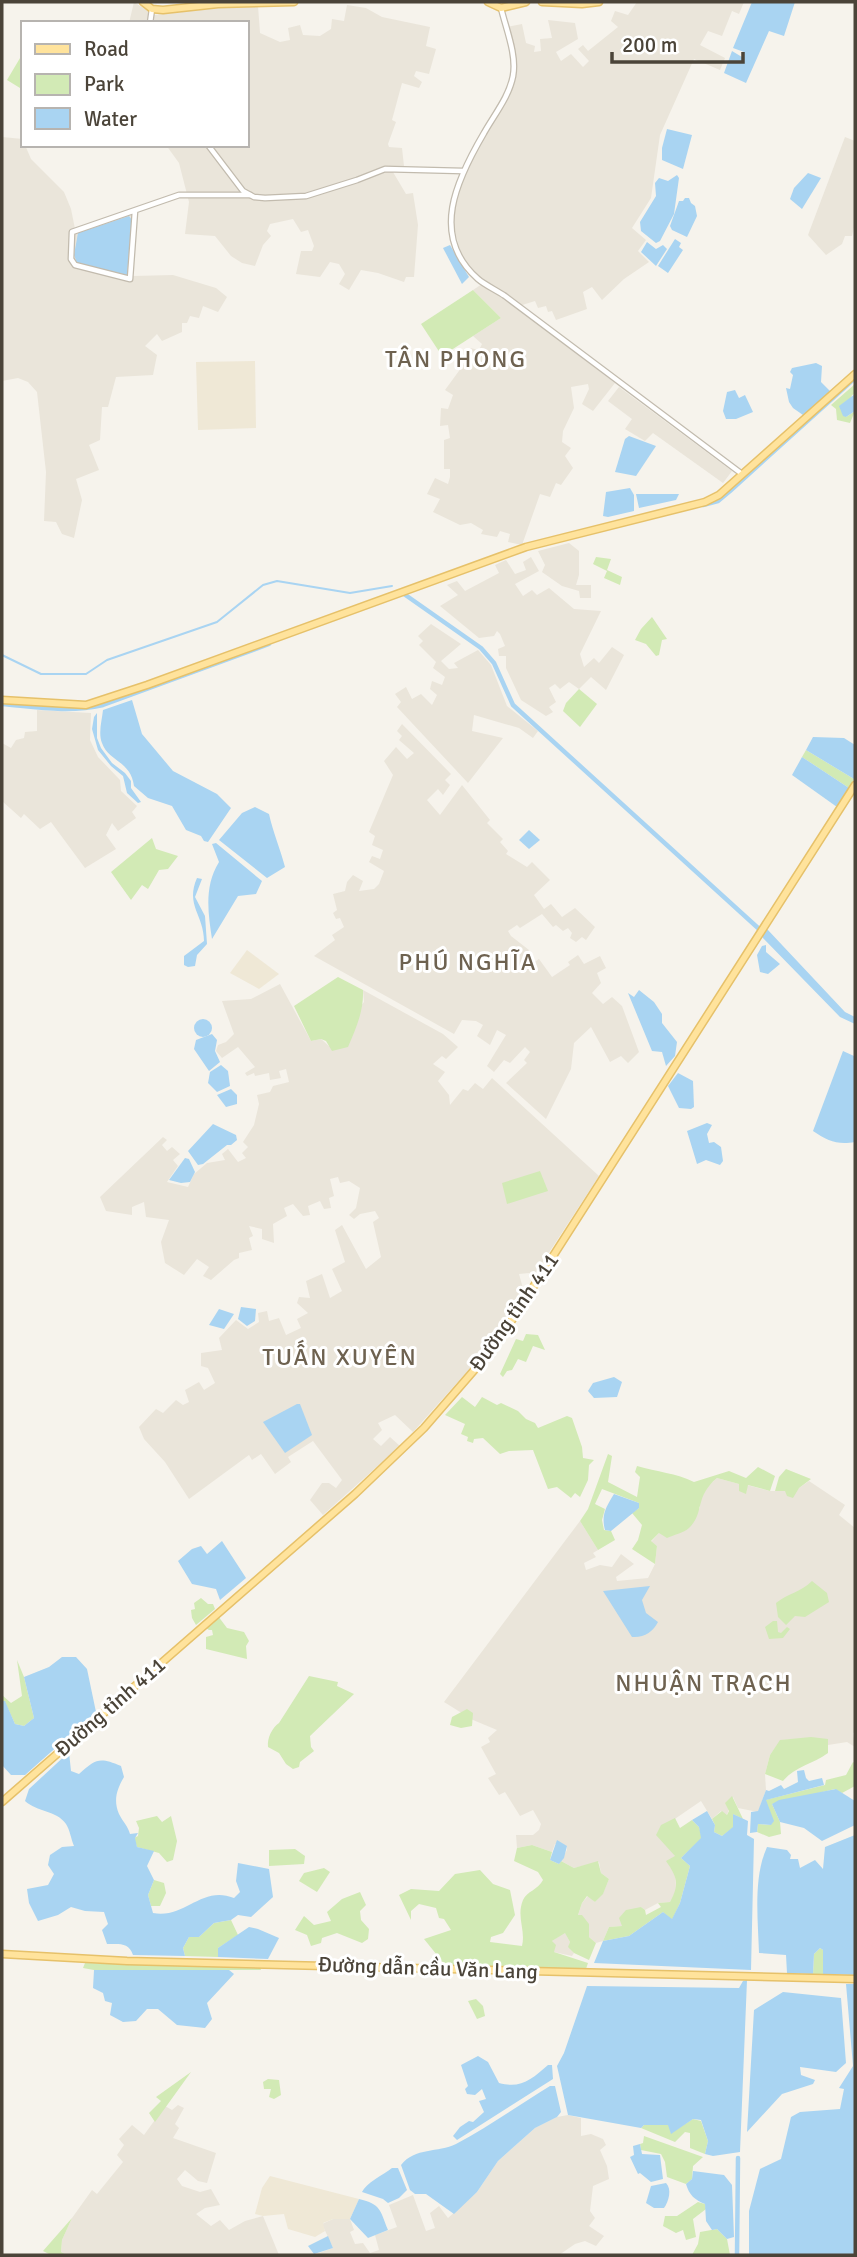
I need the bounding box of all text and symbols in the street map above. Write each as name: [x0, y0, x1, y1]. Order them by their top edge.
legend: [21, 21, 248, 147]
scale bar: [612, 21, 743, 65]
text: 200 m: [622, 32, 677, 58]
text: Road: [84, 36, 129, 62]
text: Park: [84, 71, 125, 97]
text: Water: [84, 106, 137, 132]
district label: TÂN PHONG: [385, 344, 527, 374]
district label: PHÚ NGHĨA: [399, 947, 537, 977]
street label: Đường tỉnh 411: [464, 1248, 564, 1376]
district label: TUẤN XUYÊN: [262, 1339, 418, 1372]
street label: Đường tỉnh 411: [49, 1652, 171, 1762]
district label: NHUẬN TRẠCH: [615, 1668, 793, 1698]
street label: Đường dẫn cầu Văn Lang: [318, 1951, 538, 1985]

